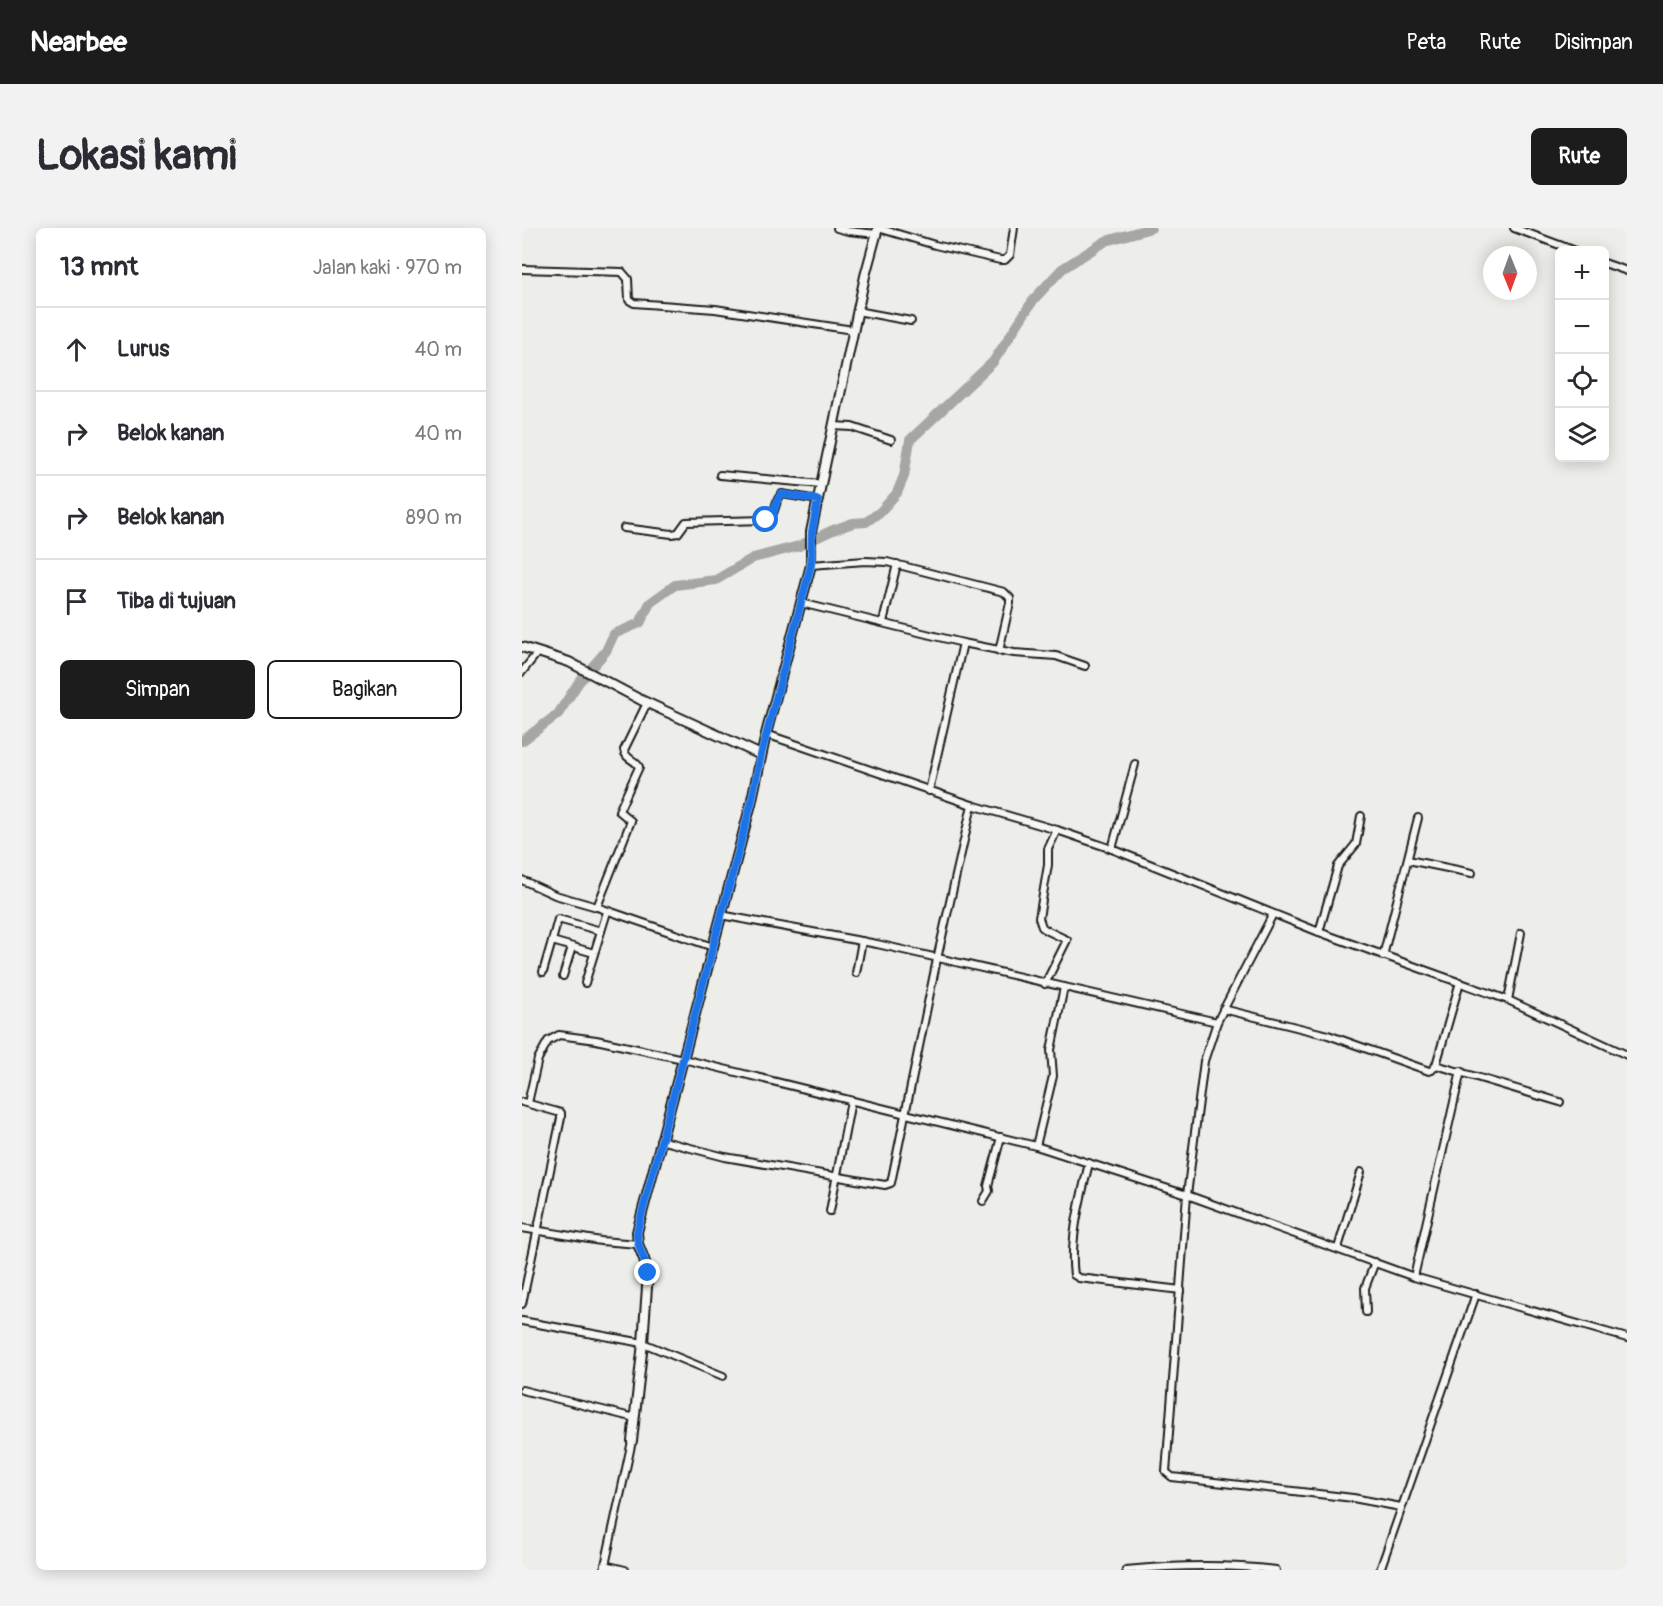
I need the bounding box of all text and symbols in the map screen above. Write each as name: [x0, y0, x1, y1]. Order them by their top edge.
text: Nearbee: [30, 25, 127, 60]
text: Peta: [1406, 29, 1446, 56]
text: Rute: [1479, 29, 1521, 56]
text: Disimpan: [1554, 29, 1633, 56]
button: Rute: [1531, 128, 1627, 185]
text: Lokasi kami: [36, 130, 236, 182]
north arrow: [1483, 246, 1537, 300]
map controls: [1555, 246, 1609, 462]
button: +: [1555, 246, 1609, 300]
text: 13 mnt: [60, 251, 138, 283]
text: Jalan kaki · 970 m: [313, 255, 462, 280]
button: −: [1555, 300, 1609, 354]
icon: ahead: [60, 333, 93, 366]
text: Lurus: [117, 335, 169, 363]
text: 40 m: [415, 337, 462, 362]
button: locate: [1555, 354, 1609, 408]
button: layers: [1555, 408, 1609, 462]
icon: right: [60, 417, 93, 450]
text: Belok kanan: [117, 419, 225, 447]
text: 40 m: [415, 421, 462, 446]
icon: right: [60, 501, 93, 534]
text: Belok kanan: [117, 503, 225, 531]
text: 890 m: [406, 505, 462, 530]
route start: [752, 506, 778, 532]
icon: arrive: [60, 585, 93, 618]
text: Tiba di tujuan: [117, 587, 236, 615]
button: Simpan: [60, 660, 255, 719]
button: Bagikan: [267, 660, 462, 719]
route end: [634, 1259, 660, 1285]

